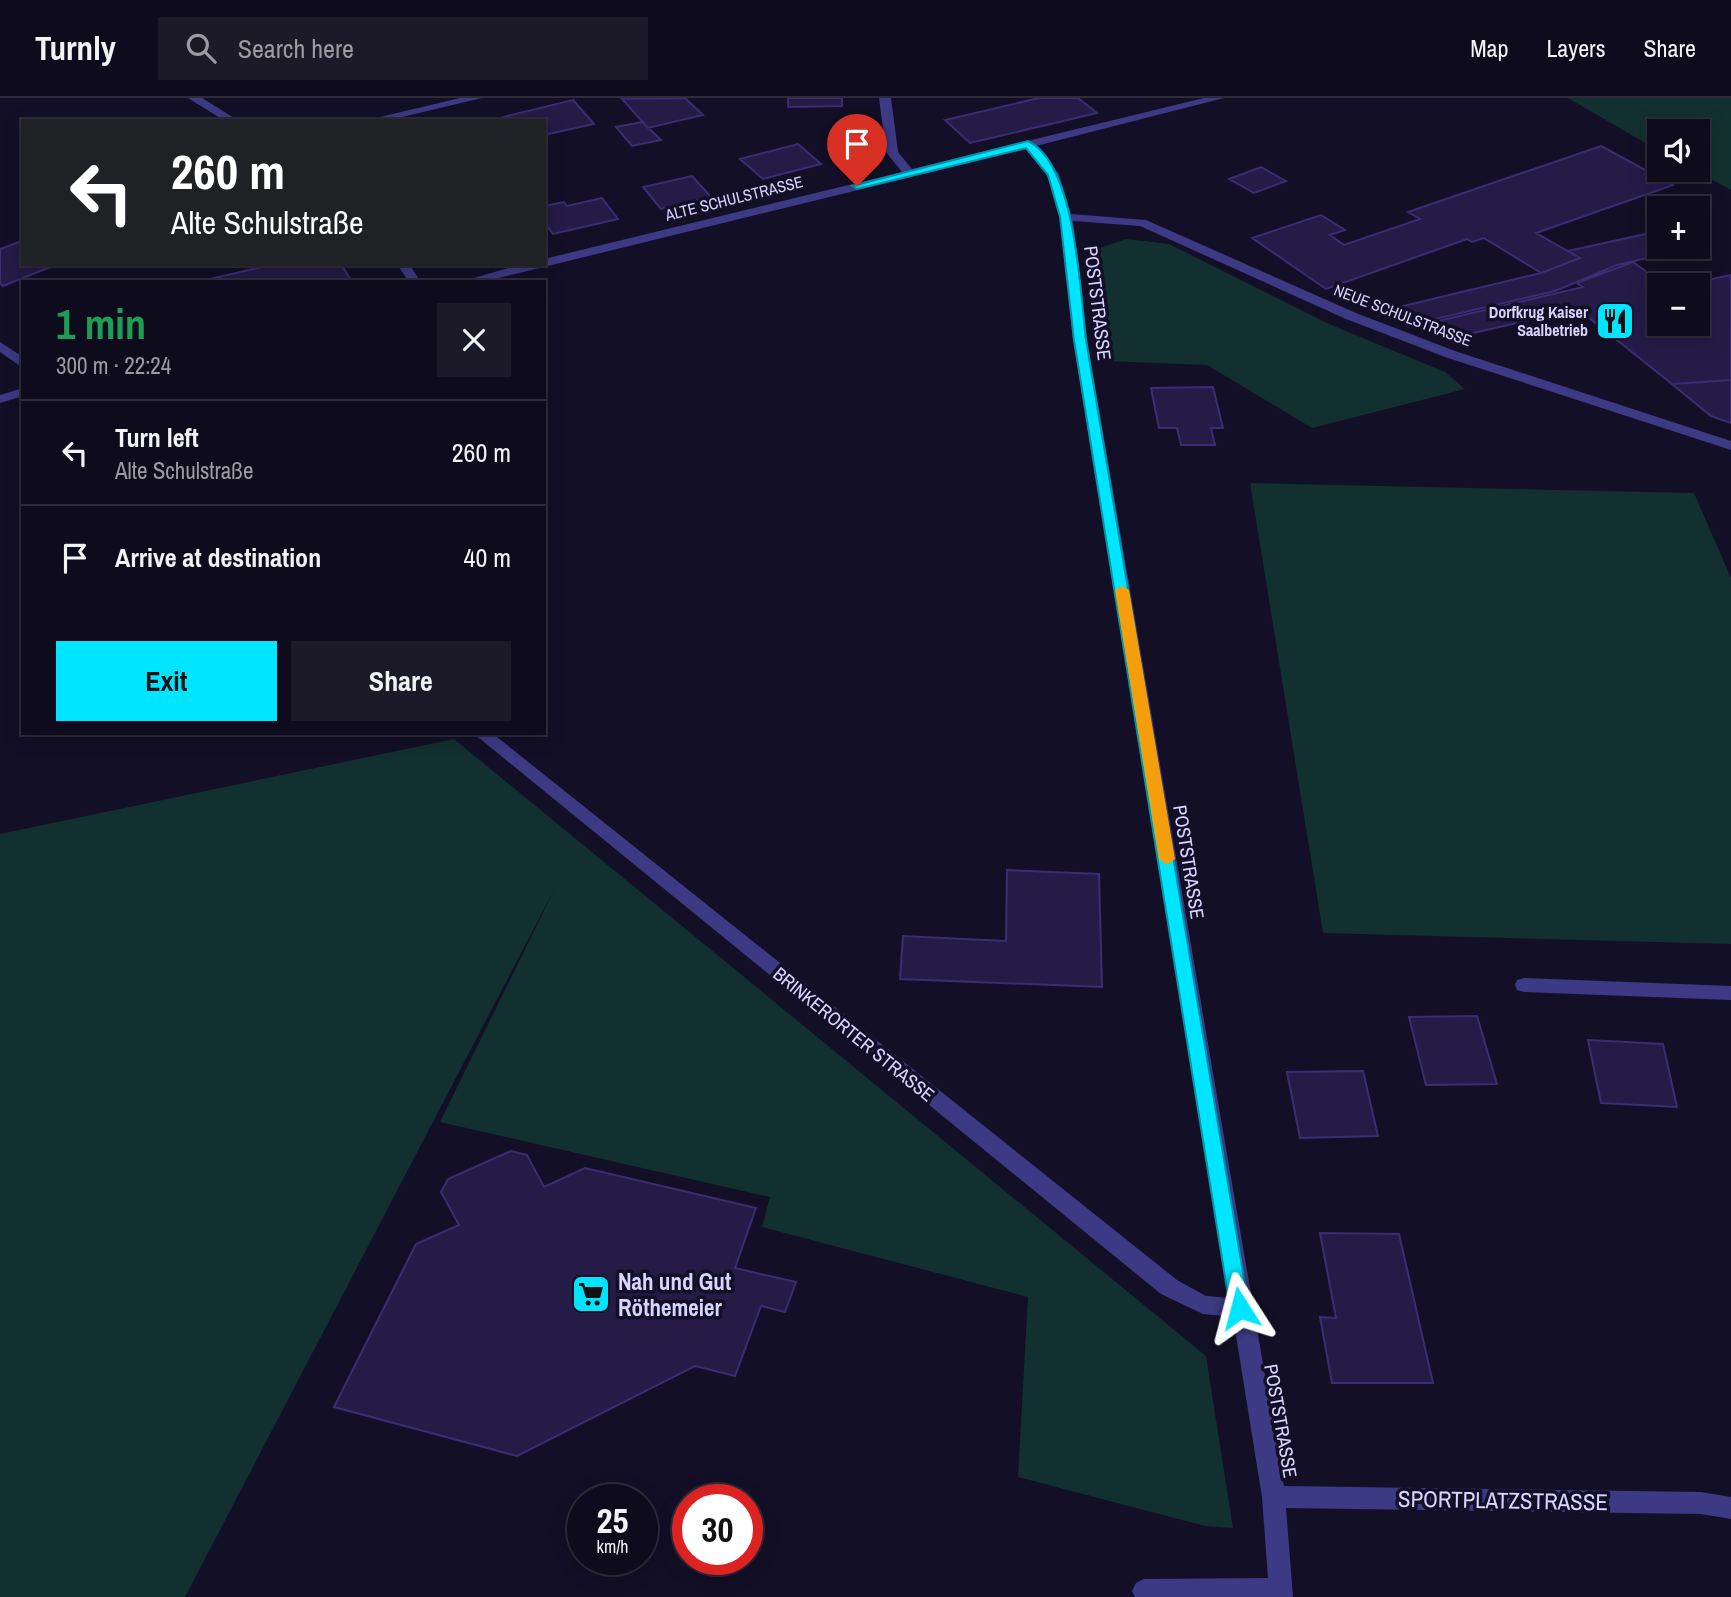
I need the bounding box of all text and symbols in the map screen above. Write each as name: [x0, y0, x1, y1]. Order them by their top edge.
search box: [158, 17, 648, 80]
text: Turnly: [35, 26, 116, 70]
icon: search: [182, 29, 220, 67]
text: Search here: [238, 31, 354, 66]
text: Map: [1470, 32, 1508, 64]
text: Layers: [1546, 32, 1605, 64]
text: Share: [1643, 32, 1696, 64]
pin: [827, 114, 887, 186]
map controls: [1647, 119, 1710, 336]
button: sound: [1647, 119, 1710, 182]
icon: arrive: [838, 125, 876, 163]
text: 260 m: [171, 138, 285, 204]
icon: left: [56, 147, 147, 238]
street label: ALTE SCHULSTRASSE: [662, 170, 805, 226]
button: +: [1647, 196, 1710, 259]
text: Alte Schulstraße: [171, 201, 364, 244]
street label: POSTSTRASSE: [1078, 244, 1118, 362]
button: −: [1647, 273, 1710, 336]
street label: NEUE SCHULSTRASSE: [1331, 279, 1475, 351]
text: 1 min: [56, 296, 146, 352]
restaurant icon: Dorfkrug Kaiser Saalbetrieb: [1594, 300, 1636, 342]
place label: Dorfkrug Kaiser Saalbetrieb: [1489, 301, 1589, 341]
button: close: [437, 303, 511, 377]
text: 300 m · 22:24: [56, 350, 171, 381]
text: Turn left: [115, 420, 199, 455]
icon: left: [56, 434, 94, 472]
text: 260 m: [452, 435, 511, 470]
text: Alte Schulstraße: [115, 455, 253, 486]
icon: arrive: [56, 539, 94, 577]
text: Arrive at destination: [115, 540, 321, 575]
text: 40 m: [464, 540, 511, 575]
button: Exit: [56, 641, 277, 721]
button: Share: [291, 641, 511, 721]
street label: POSTSTRASSE: [1167, 803, 1211, 921]
street label: BRINKERORTER STRASSE: [768, 961, 940, 1107]
place label: Nah und Gut Röthemeier: [618, 1266, 731, 1323]
position arrow: [1203, 1271, 1277, 1345]
supermarket icon: Nah und Gut Röthemeier: [570, 1273, 612, 1315]
street label: POSTSTRASSE: [1258, 1362, 1304, 1480]
street label: SPORTPLATZSTRASSE: [1398, 1483, 1608, 1517]
speed limit sign: 30: [672, 1484, 763, 1575]
text: 25: [597, 1497, 628, 1544]
text: km/h: [597, 1534, 629, 1559]

